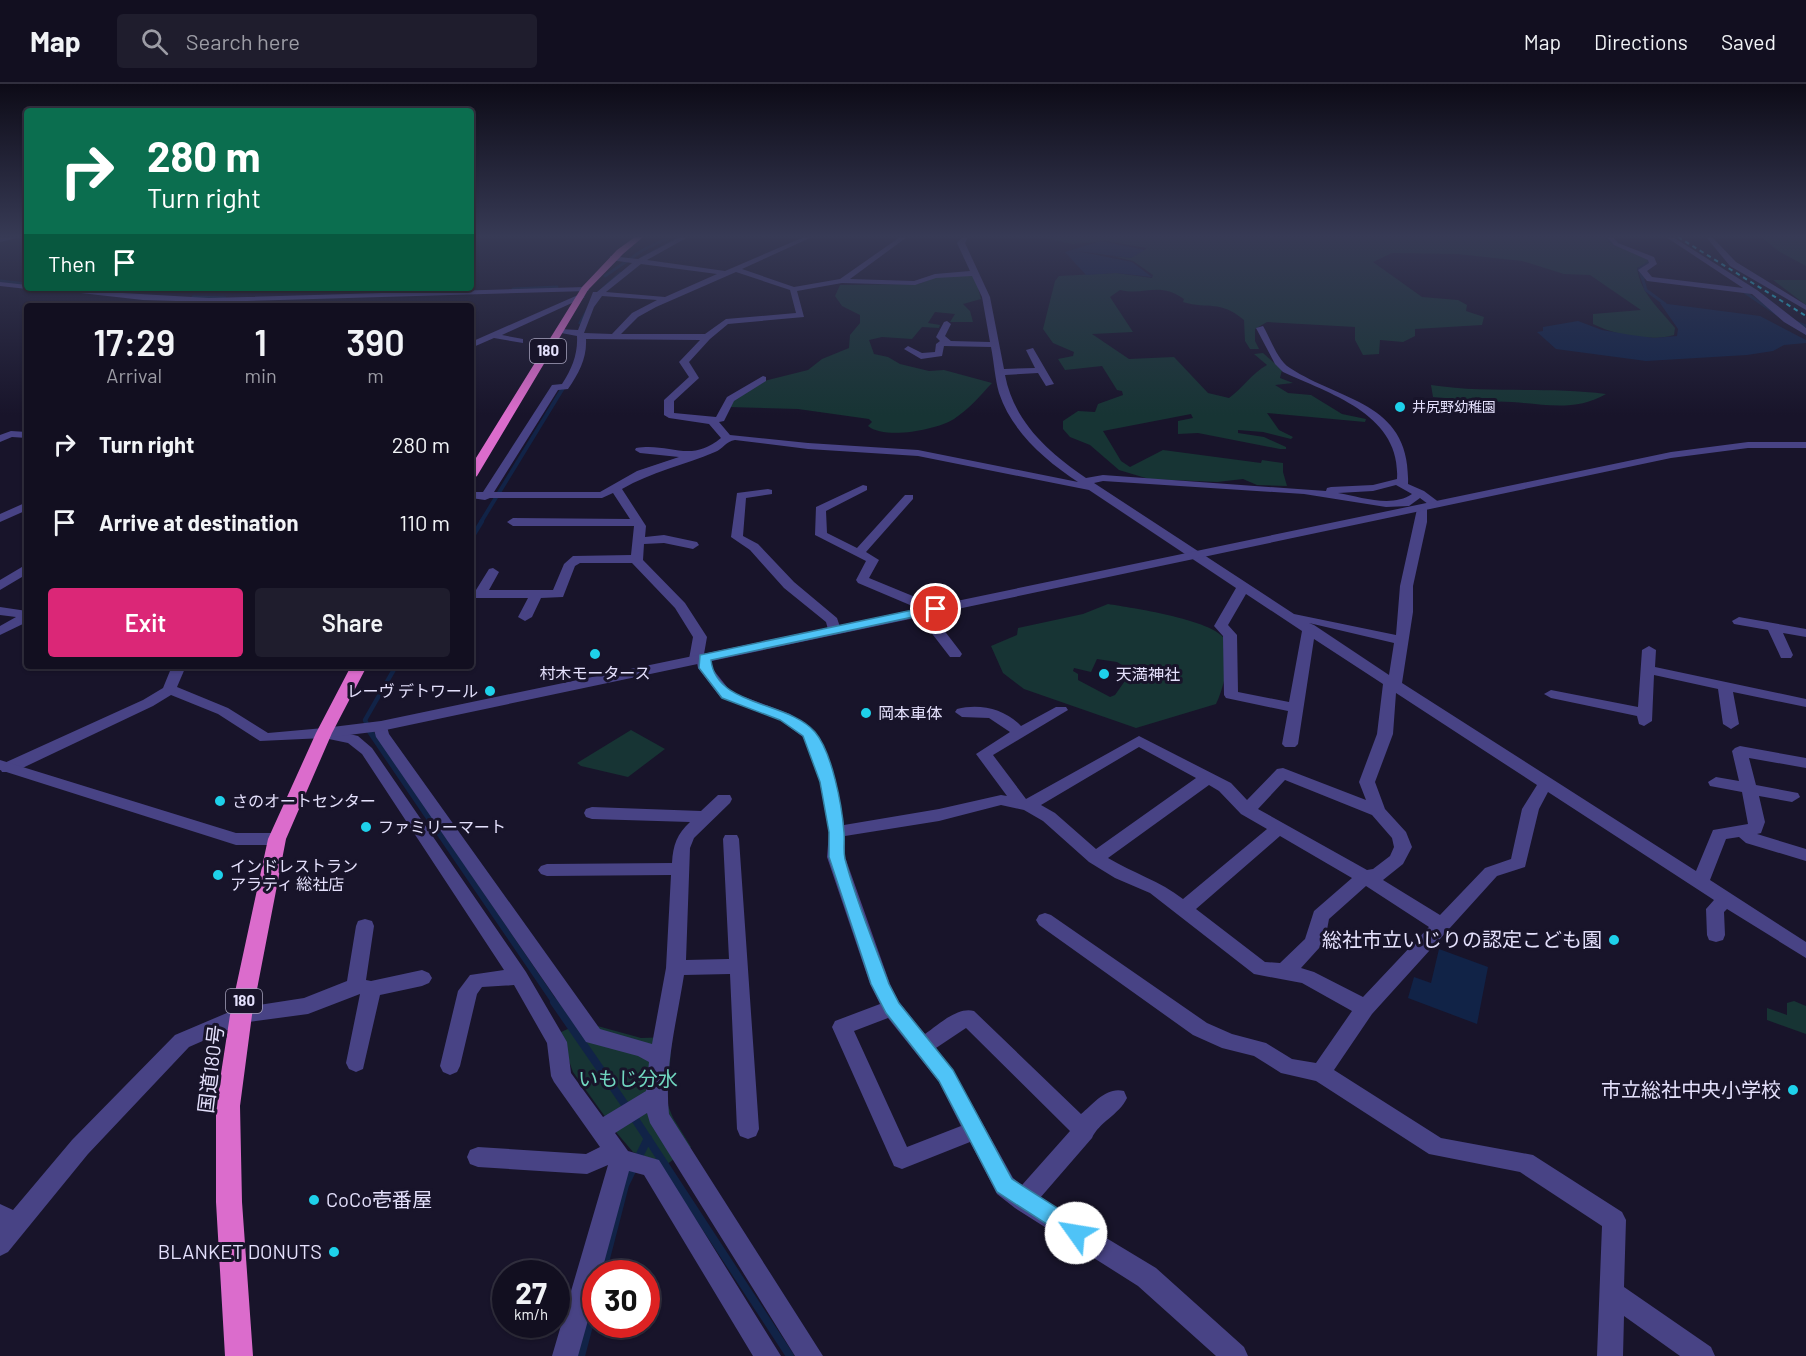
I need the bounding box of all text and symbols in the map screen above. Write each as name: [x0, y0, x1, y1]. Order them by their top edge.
search box: [117, 14, 537, 68]
text: Map: [30, 24, 81, 58]
icon: search: [138, 25, 171, 58]
text: Search here: [186, 28, 300, 54]
text: Map: [1524, 29, 1561, 54]
text: Directions: [1594, 29, 1688, 54]
text: Saved: [1721, 29, 1776, 54]
text: 280 m: [147, 130, 261, 180]
icon: right: [48, 132, 126, 210]
text: Turn right: [147, 181, 261, 213]
icon: arrive: [108, 246, 141, 279]
text: Then: [48, 250, 96, 276]
text: 17:29: [93, 320, 175, 363]
text: 1: [254, 320, 267, 363]
text: 390: [346, 320, 405, 363]
road number: 180: [530, 339, 566, 363]
text: Arrival: [106, 363, 162, 387]
text: min: [244, 363, 277, 387]
text: m: [367, 363, 384, 387]
place label: 井尻野幼稚園: [1412, 398, 1496, 415]
marker: 井尻野幼稚園: [1393, 400, 1407, 414]
icon: right: [48, 428, 81, 461]
text: Turn right: [99, 431, 194, 457]
text: 280 m: [392, 431, 450, 457]
icon: arrive: [48, 506, 81, 539]
text: Arrive at destination: [99, 509, 298, 535]
text: 110 m: [400, 509, 450, 535]
pin: [910, 583, 961, 634]
button: Exit: [48, 588, 243, 657]
button: Share: [255, 588, 450, 657]
icon: arrive: [919, 592, 952, 625]
marker: 村木モータース: [588, 647, 602, 661]
place label: 村木モータース: [539, 663, 651, 682]
place label: 天満神社: [1116, 664, 1180, 683]
marker: 天満神社: [1097, 667, 1111, 681]
place label: レーヴ デトワール: [347, 681, 478, 700]
marker: レーヴ デトワール: [483, 684, 497, 698]
place label: 岡本車体: [878, 703, 942, 722]
marker: 岡本車体: [859, 706, 873, 720]
place label: さのオートセンター: [232, 791, 376, 810]
marker: さのオートセンター: [213, 794, 227, 808]
place label: ファミリーマート: [378, 817, 506, 836]
marker: ファミリーマート: [359, 820, 373, 834]
place label: インドレストラン アラティ 総社店: [230, 856, 358, 893]
marker: インドレストラン アラティ 総社店: [211, 868, 225, 882]
place label: 総社市立いじりの認定こども園: [1322, 927, 1602, 951]
marker: 総社市立いじりの認定こども園: [1607, 933, 1621, 947]
road number: 180: [226, 989, 262, 1013]
street label: 国道180号: [193, 1023, 227, 1114]
park label: いもじ分水: [578, 1066, 678, 1090]
place label: 市立総社中央小学校: [1601, 1077, 1781, 1101]
marker: 市立総社中央小学校: [1786, 1083, 1800, 1097]
place label: CoCo壱番屋: [326, 1187, 432, 1211]
marker: CoCo壱番屋: [307, 1193, 321, 1207]
position arrow: [1044, 1201, 1108, 1265]
place label: BLANKET DONUTS: [158, 1239, 322, 1263]
marker: BLANKET DONUTS: [327, 1245, 341, 1259]
speed limit sign: 30: [582, 1260, 660, 1338]
text: 27: [515, 1274, 547, 1310]
text: km/h: [514, 1305, 548, 1323]

